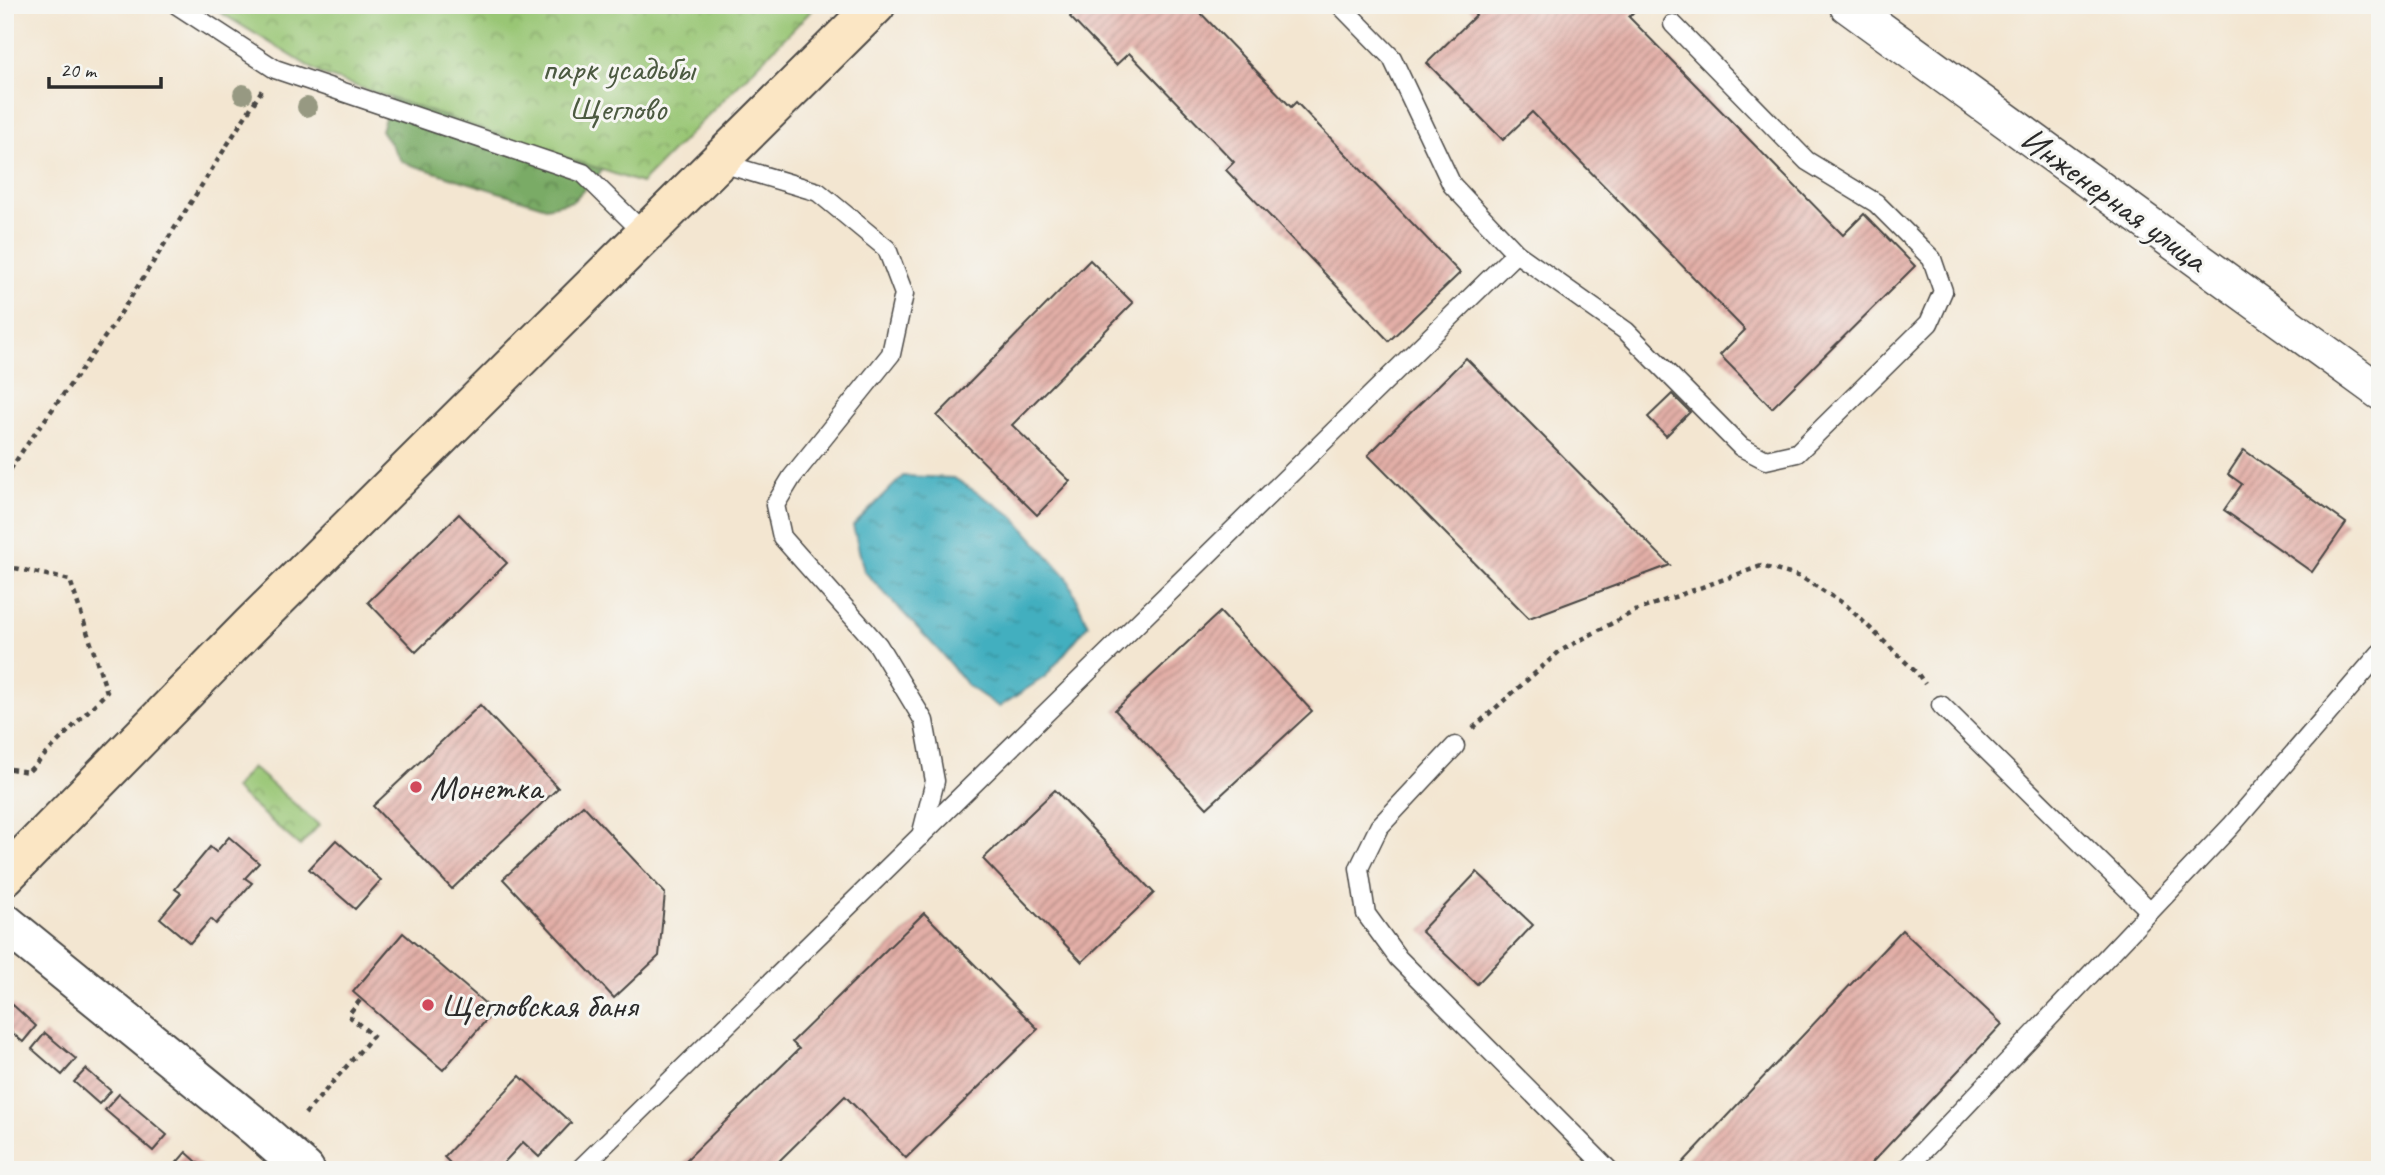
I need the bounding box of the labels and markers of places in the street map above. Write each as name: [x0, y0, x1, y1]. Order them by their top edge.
place label: Монетка: [430, 765, 545, 810]
marker: Монетка: [408, 779, 424, 795]
place label: Щегловская баня: [442, 983, 640, 1028]
marker: Щегловская баня: [420, 997, 436, 1013]

